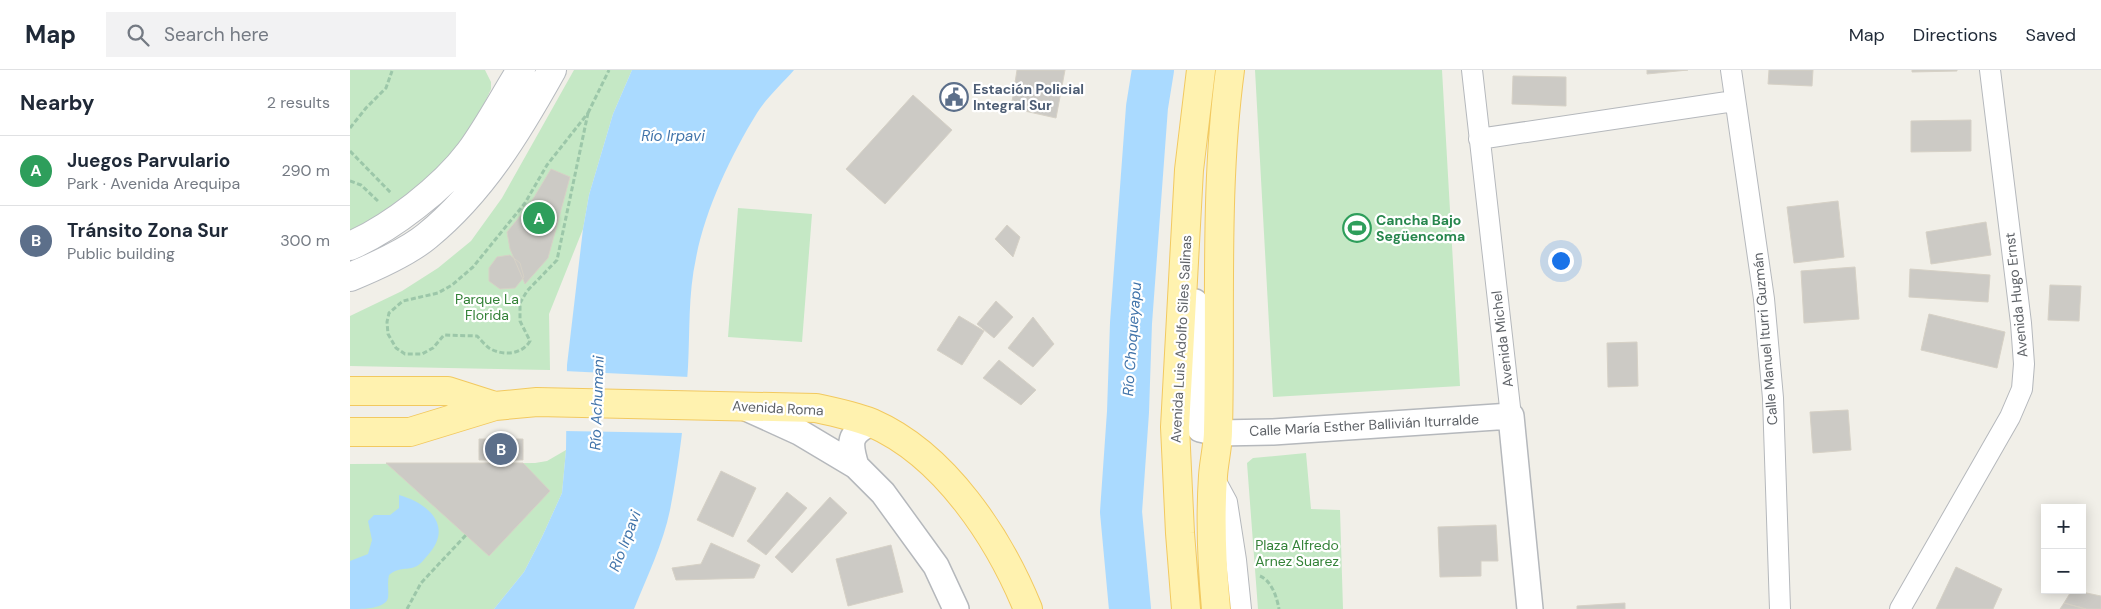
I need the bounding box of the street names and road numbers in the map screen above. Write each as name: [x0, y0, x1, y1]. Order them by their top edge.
street label: Avenida Hugo Ernst: [2000, 232, 2032, 358]
street label: Avenida Luis Adolfo Siles Salinas: [1167, 234, 1195, 444]
street label: Calle Manuel Iturri Guzmán: [1748, 252, 1782, 426]
street label: Avenida Michel: [1487, 290, 1517, 388]
street label: Avenida Roma: [732, 397, 824, 419]
street label: Calle María Esther Ballivián Iturralde: [1249, 410, 1479, 440]

